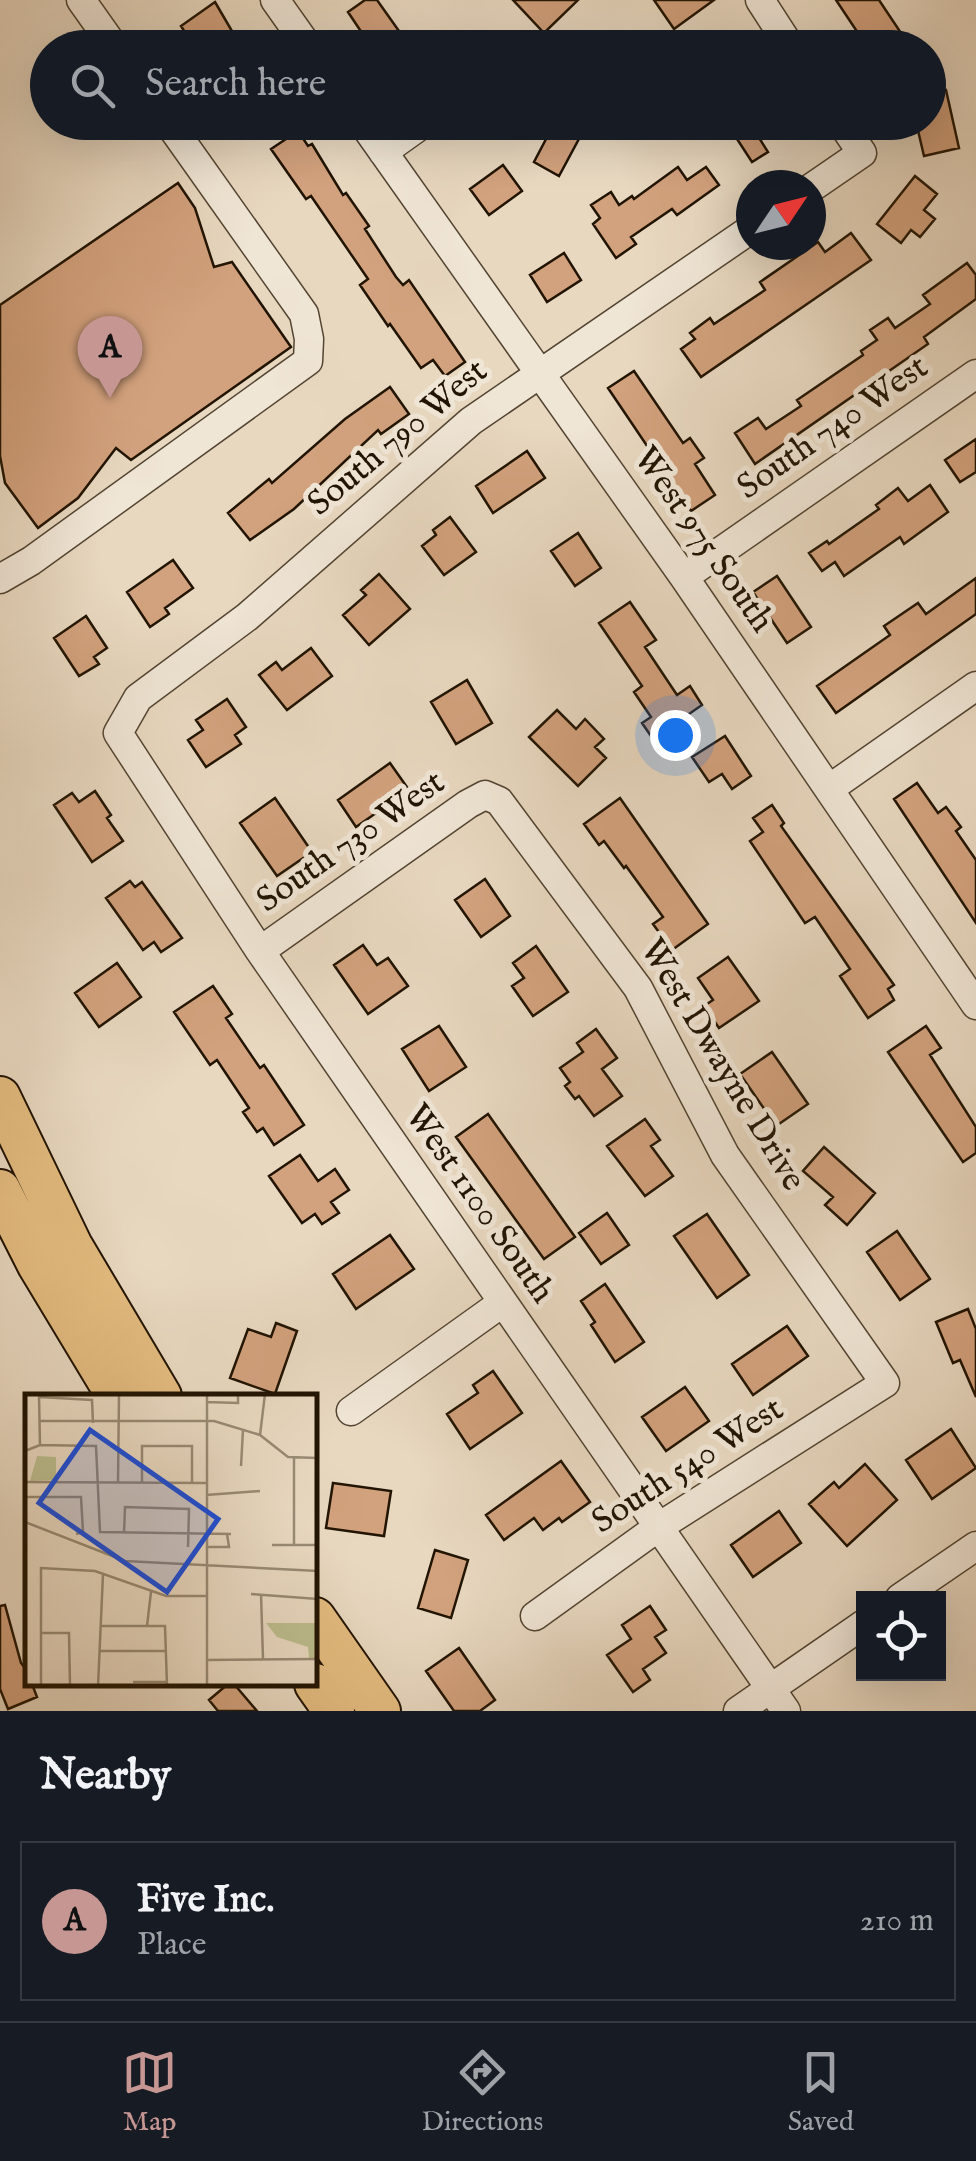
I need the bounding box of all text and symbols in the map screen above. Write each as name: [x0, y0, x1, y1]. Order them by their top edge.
search box: [30, 30, 946, 140]
icon: search: [65, 58, 120, 113]
text: Search here: [145, 61, 326, 109]
north arrow: [736, 170, 826, 260]
pin: A: [78, 316, 142, 398]
street label: South 740 West: [729, 346, 937, 510]
street label: South 790 West: [299, 350, 497, 526]
street label: West 975 South: [622, 438, 784, 642]
your location: [650, 710, 701, 761]
street label: South 730 West: [248, 761, 454, 923]
street label: West Dwayne Drive: [629, 931, 815, 1199]
street label: West 1100 South: [394, 1096, 564, 1313]
street label: South 540 West: [584, 1387, 792, 1545]
inset map: [25, 1394, 318, 1686]
map controls: [856, 1591, 946, 1681]
button: locate: [856, 1591, 946, 1681]
text: Nearby: [40, 1750, 171, 1803]
text: Five Inc.: [137, 1877, 275, 1925]
text: A: [64, 1901, 85, 1942]
text: 210 m: [860, 1901, 934, 1942]
text: Place: [137, 1925, 207, 1966]
tab: Map: [122, 2045, 177, 2140]
tab: Directions: [421, 2045, 543, 2140]
tab: Saved: [788, 2045, 854, 2140]

